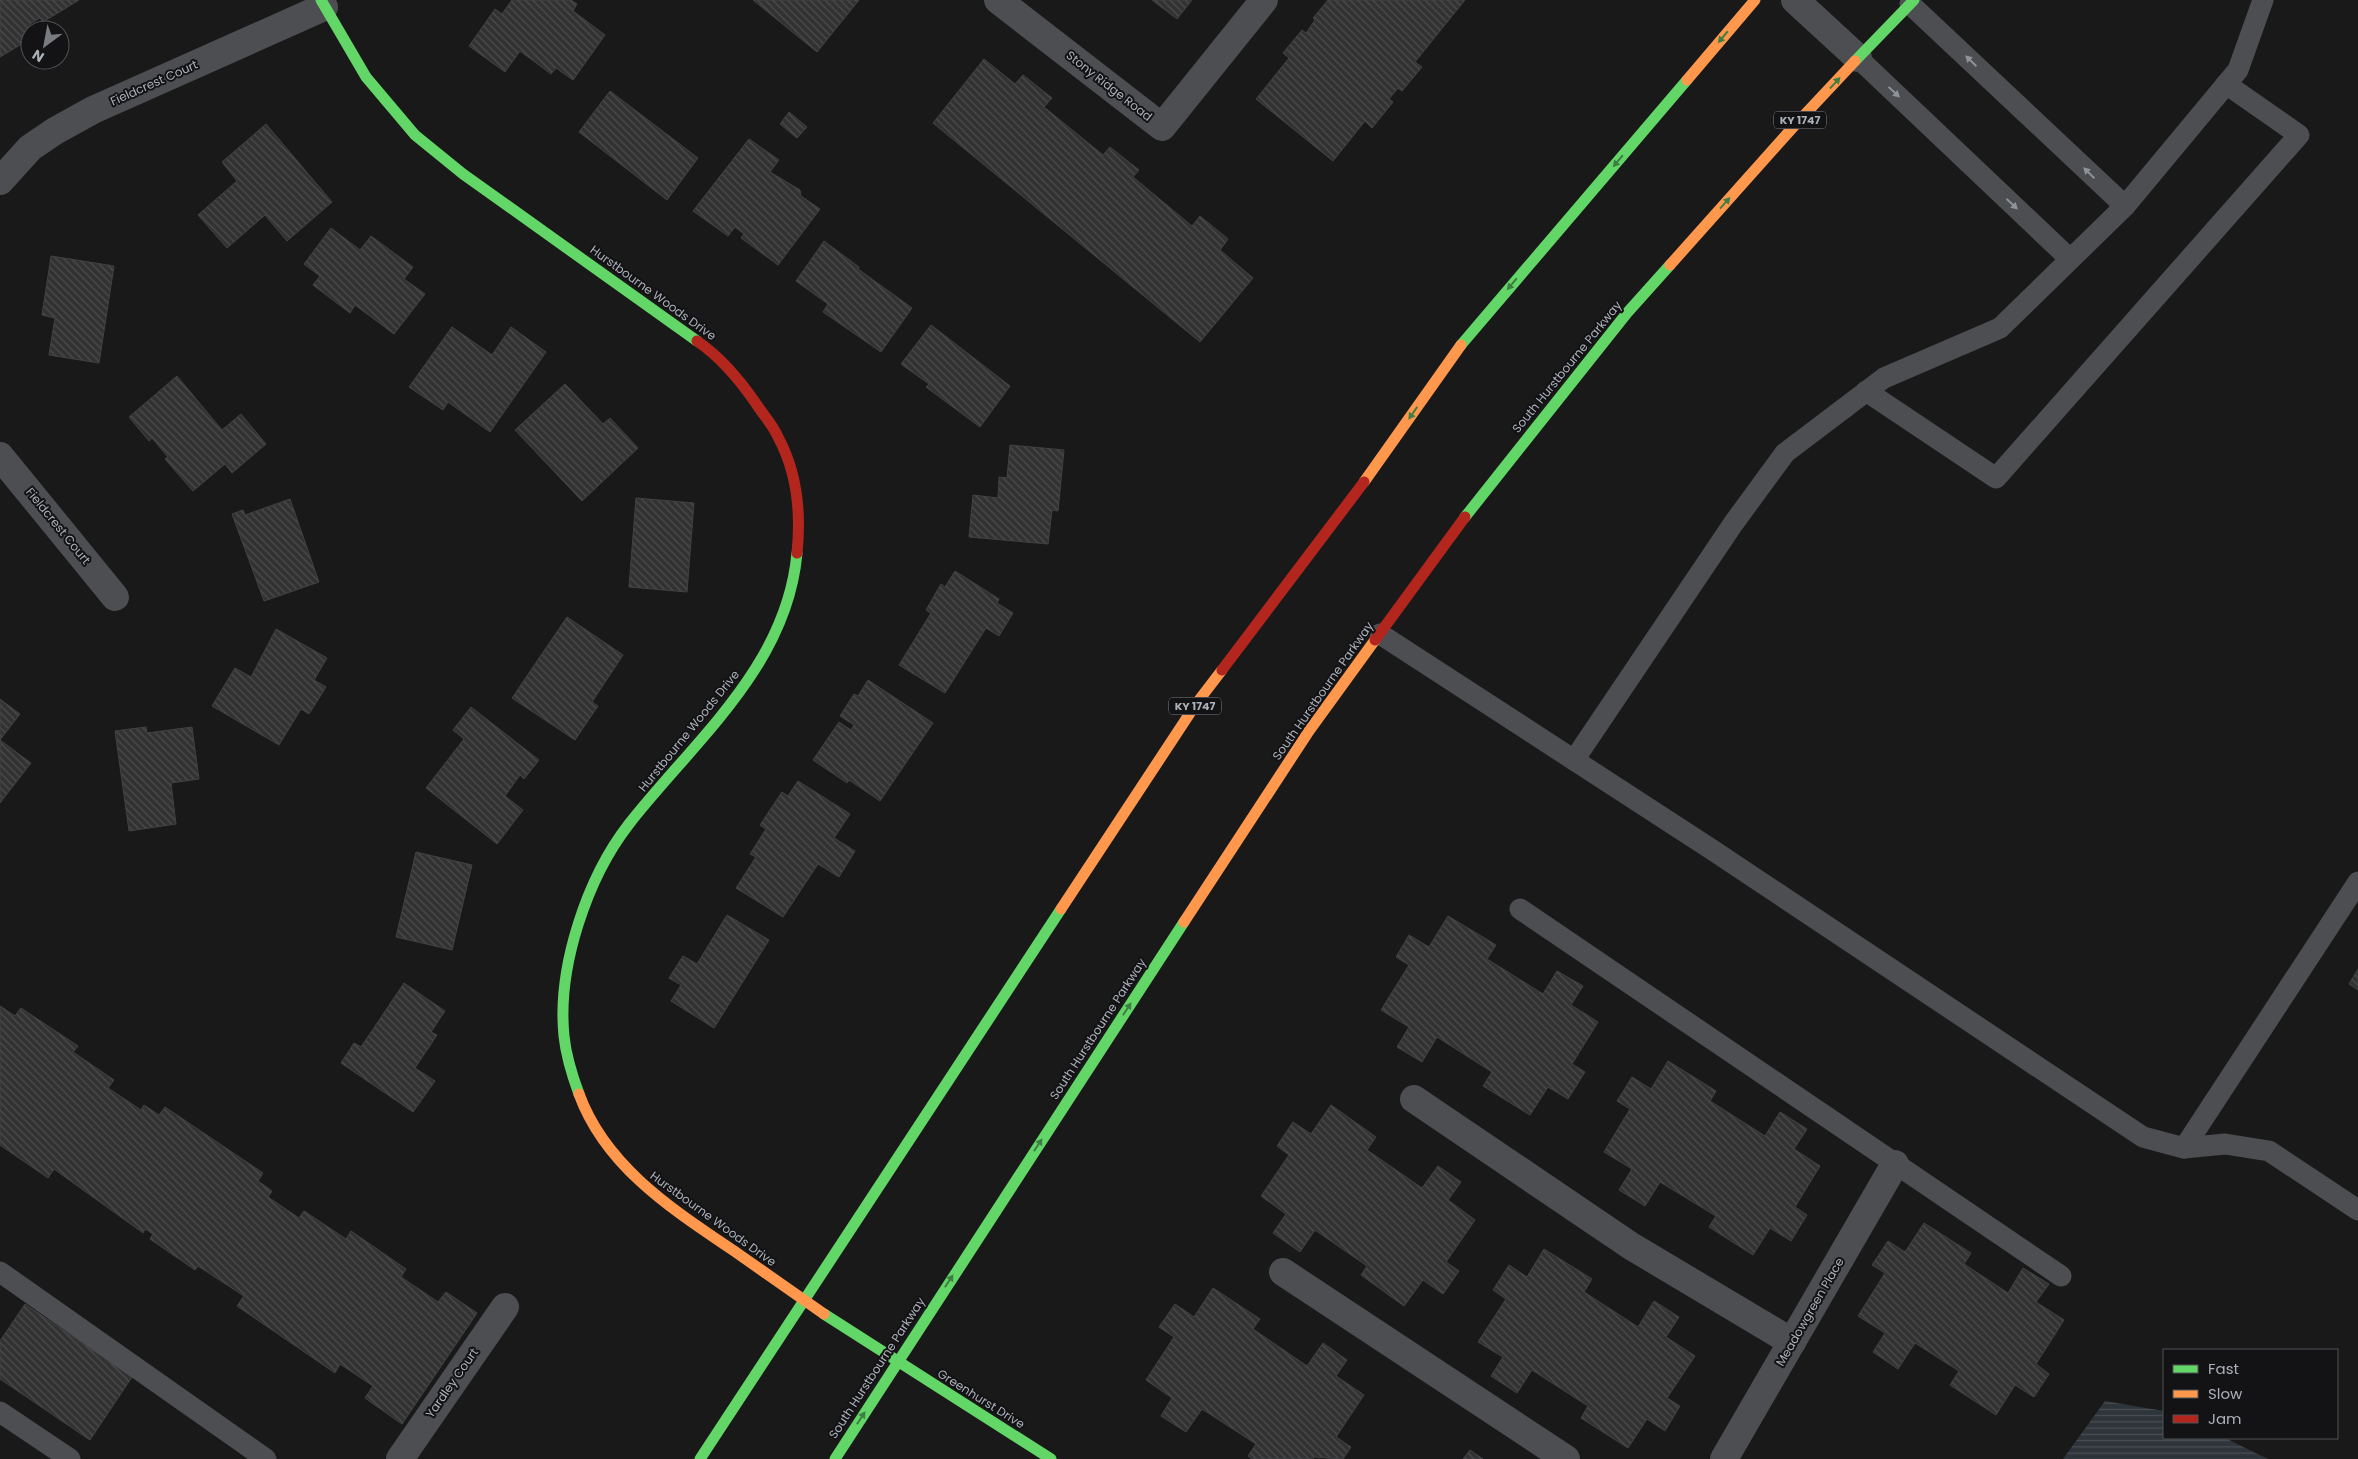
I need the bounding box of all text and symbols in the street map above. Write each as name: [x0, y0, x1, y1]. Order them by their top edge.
north arrow: [20, 20, 70, 70]
one-way arrow: [1718, 31, 1729, 43]
text: N: [28, 45, 48, 67]
street label: Stony Ridge Road: [1063, 47, 1156, 125]
one-way arrow: [1966, 55, 1978, 67]
street label: Fieldcrest Court: [107, 56, 200, 109]
one-way arrow: [1829, 78, 1841, 90]
one-way arrow: [1887, 86, 1899, 98]
road number: KY 1747: [1774, 112, 1826, 128]
one-way arrow: [1612, 154, 1623, 167]
one-way arrow: [2084, 167, 2096, 179]
one-way arrow: [1719, 198, 1731, 210]
one-way arrow: [2005, 198, 2017, 210]
street label: Hurstbourne Woods Drive: [587, 241, 720, 344]
one-way arrow: [1507, 278, 1518, 291]
street label: South Hurstbourne Parkway: [1508, 297, 1625, 436]
one-way arrow: [1408, 406, 1418, 420]
street label: Fieldcrest Court: [22, 484, 95, 568]
street label: South Hurstbourne Parkway: [1268, 618, 1377, 763]
street label: Hurstbourne Woods Drive: [634, 666, 743, 795]
road number: KY 1747: [1169, 698, 1221, 714]
street label: South Hurstbourne Parkway: [1045, 955, 1150, 1103]
one-way arrow: [1122, 1003, 1132, 1016]
one-way arrow: [1033, 1139, 1043, 1152]
street label: Hurstbourne Woods Drive: [647, 1167, 780, 1270]
street label: Meadowgreen Place: [1772, 1254, 1848, 1369]
one-way arrow: [944, 1275, 954, 1288]
street label: South Hurstbourne Parkway: [824, 1294, 929, 1442]
street label: Yardley Court: [421, 1344, 482, 1421]
legend: [2163, 1349, 2338, 1439]
text: Fast: [2208, 1358, 2239, 1379]
street label: Greenhurst Drive: [934, 1365, 1028, 1432]
text: Slow: [2208, 1383, 2243, 1404]
text: Jam: [2208, 1408, 2242, 1429]
one-way arrow: [856, 1411, 866, 1425]

